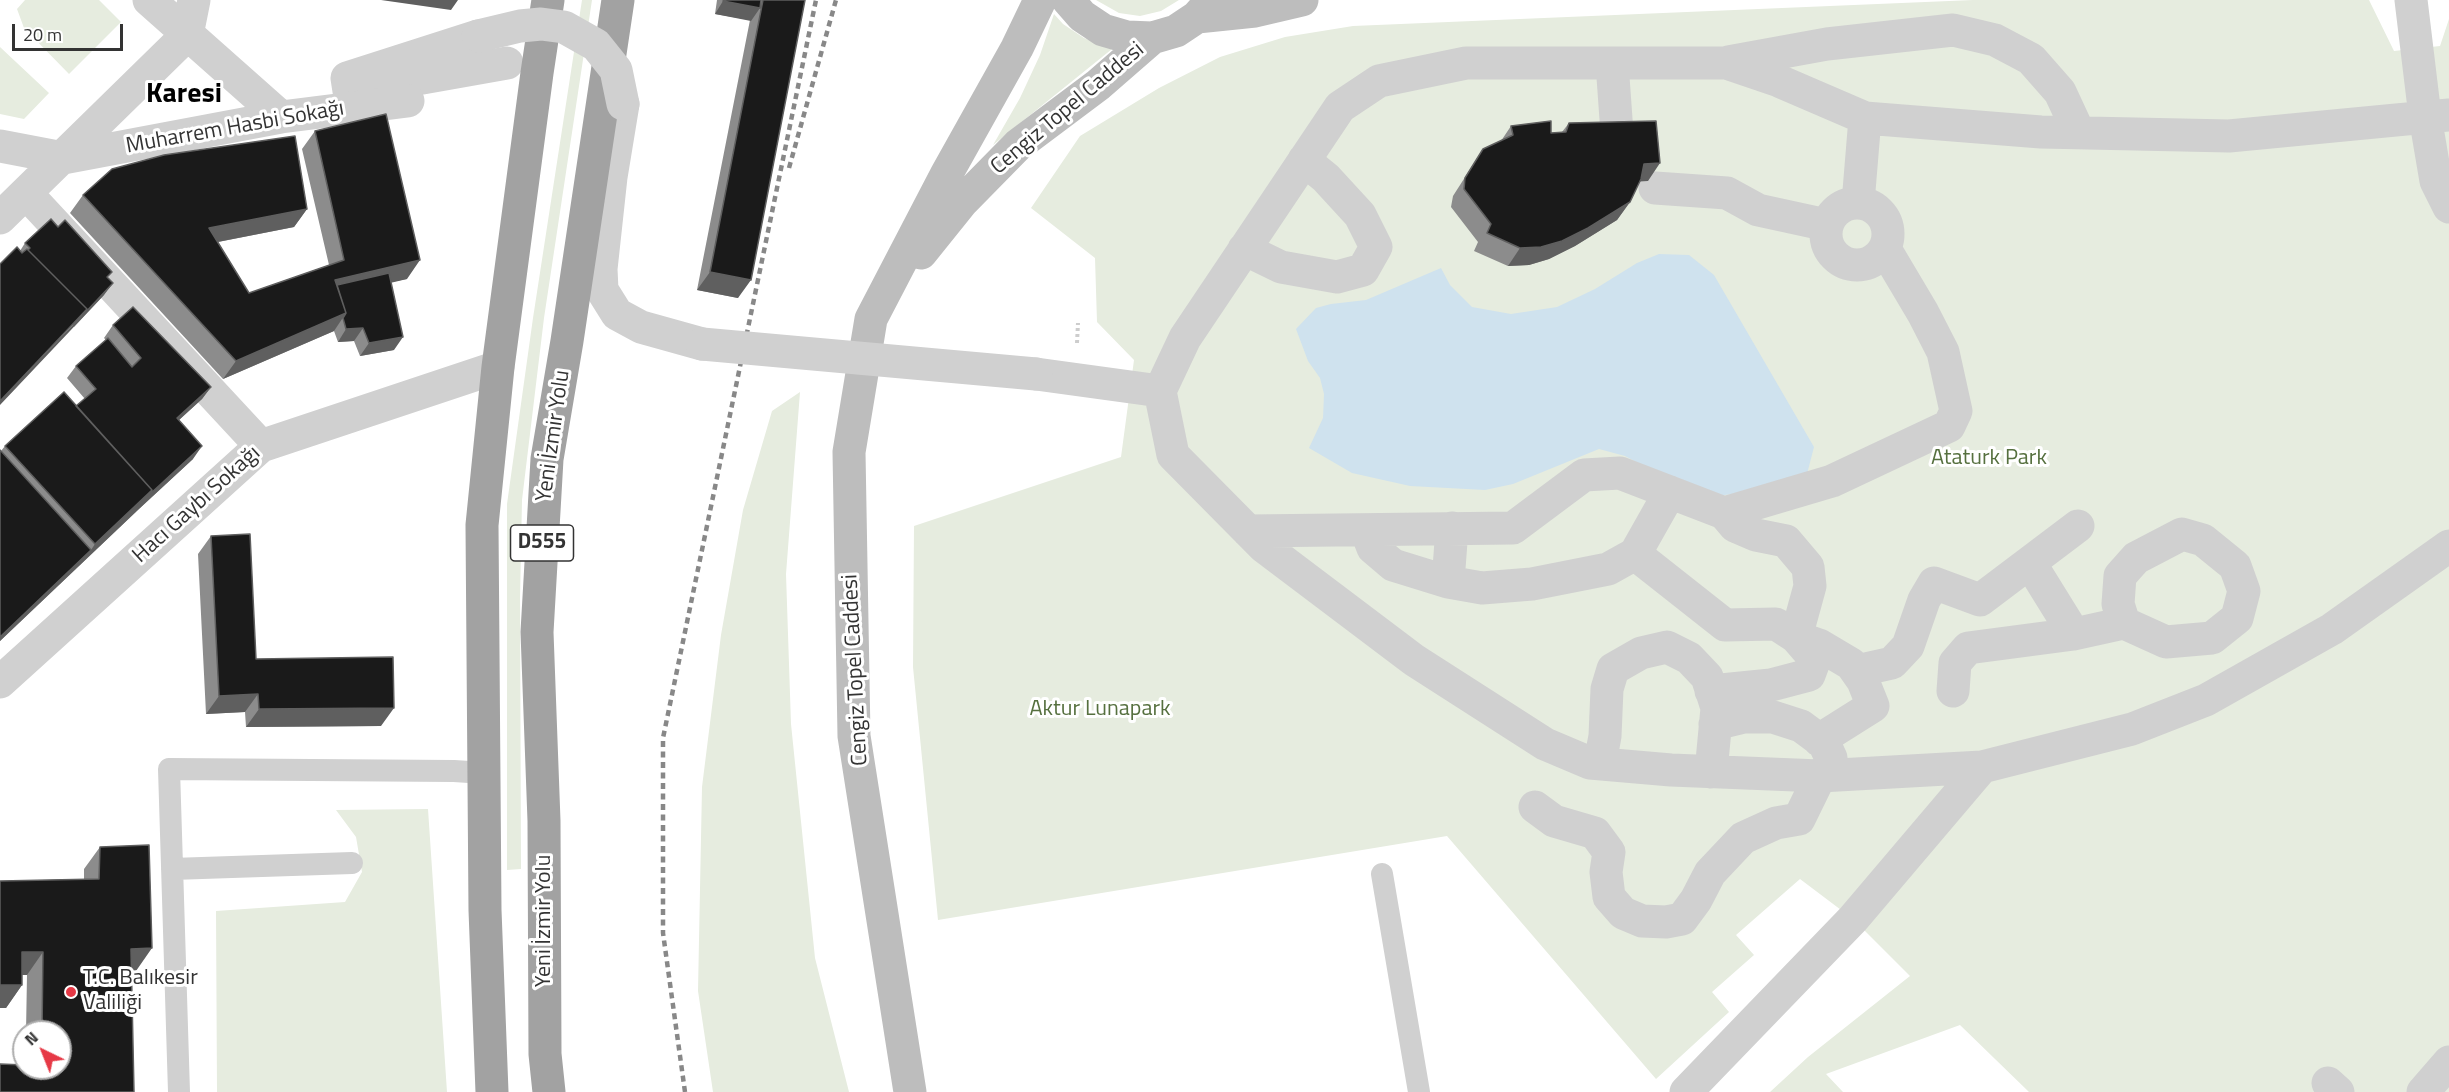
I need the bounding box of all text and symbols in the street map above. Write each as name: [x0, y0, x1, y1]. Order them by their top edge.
scale bar: [15, 12, 126, 50]
text: 20 m: [23, 21, 62, 48]
street label: Cengiz Topel Caddesi: [986, 37, 1150, 181]
district label: Karesi: [146, 78, 222, 112]
street label: Muharrem Hasbi Sokağı: [124, 96, 346, 160]
street label: Yeni İzmir Yolu: [532, 368, 576, 504]
street label: Hacı Gaybı Sokağı: [128, 441, 266, 569]
park label: Ataturk Park: [1931, 446, 2047, 472]
road number: D555: [510, 525, 574, 561]
street label: Cengiz Topel Caddesi: [838, 573, 874, 767]
park label: Aktur Lunapark: [1029, 697, 1171, 723]
street label: Yeni İzmir Yolu: [532, 855, 558, 987]
place label: T.C. Balıkesir Valiliği: [83, 966, 198, 1017]
marker: T.C. Balıkesir Valiliği: [64, 985, 78, 999]
north arrow: [12, 1020, 72, 1080]
text: N: [19, 1026, 43, 1051]

